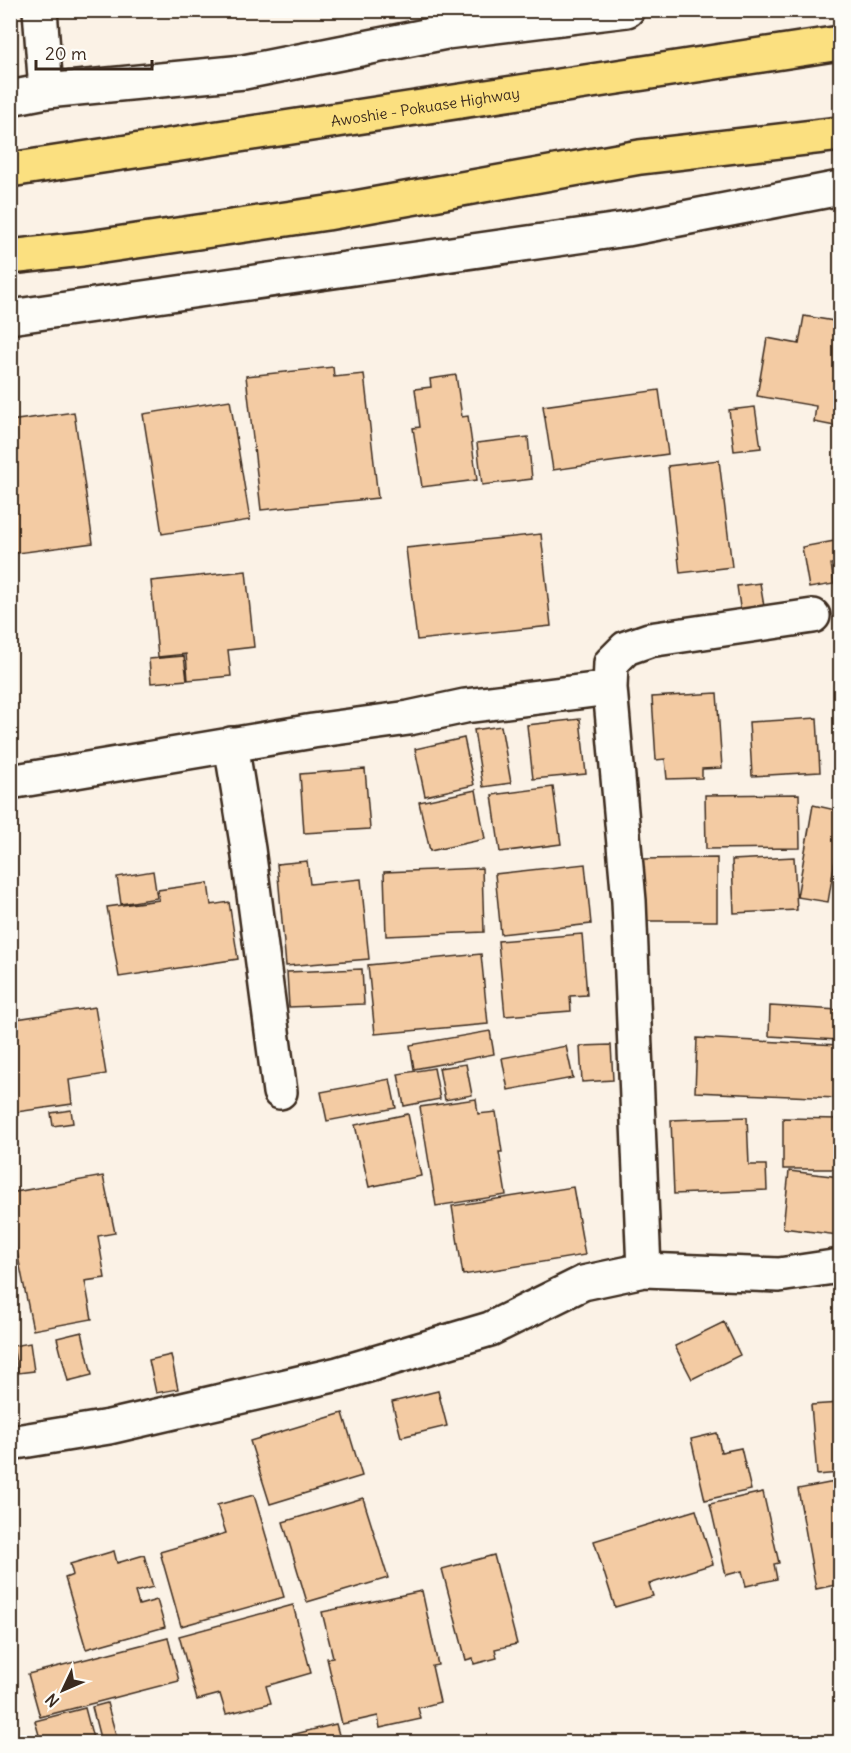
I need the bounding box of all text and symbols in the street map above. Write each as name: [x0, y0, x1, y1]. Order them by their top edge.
scale bar: [36, 33, 152, 71]
text: 20 m: [45, 42, 87, 65]
street label: Awoshie - Pokuase Highway: [329, 83, 521, 130]
north arrow: [33, 1660, 93, 1720]
text: N: [41, 1689, 63, 1711]

